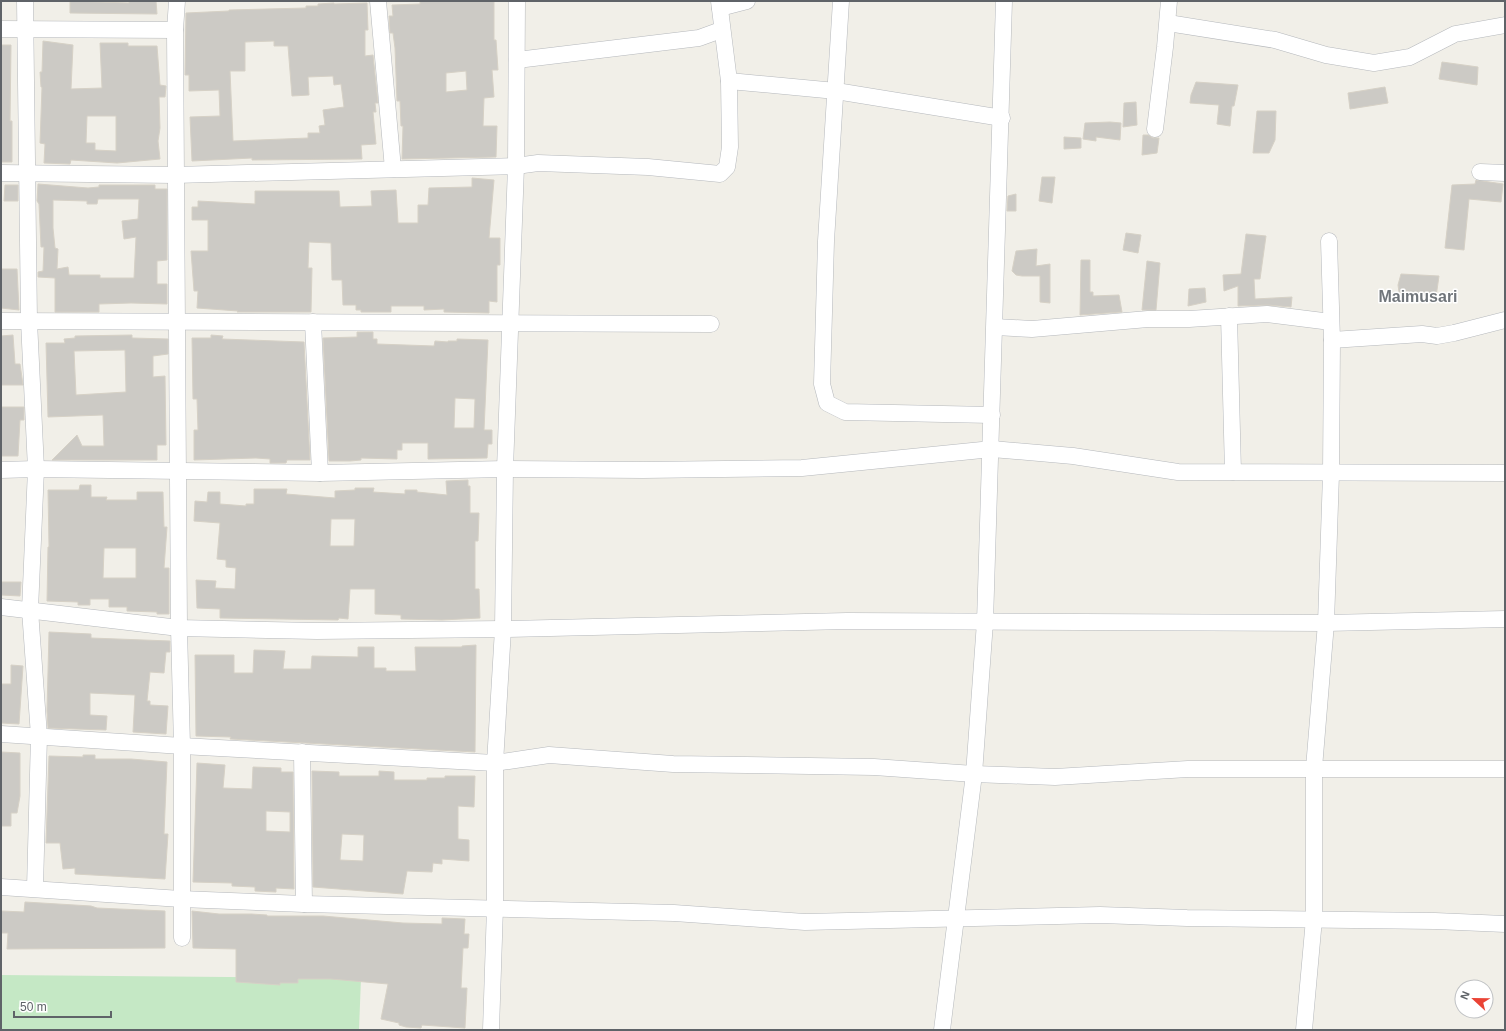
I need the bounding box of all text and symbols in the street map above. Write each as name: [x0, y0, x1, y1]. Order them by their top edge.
district label: Maimusari: [1378, 288, 1458, 305]
north arrow: [1454, 979, 1494, 1019]
text: N: [1458, 989, 1472, 1001]
scale bar: [14, 993, 111, 1019]
text: 50 m: [20, 1000, 47, 1014]

